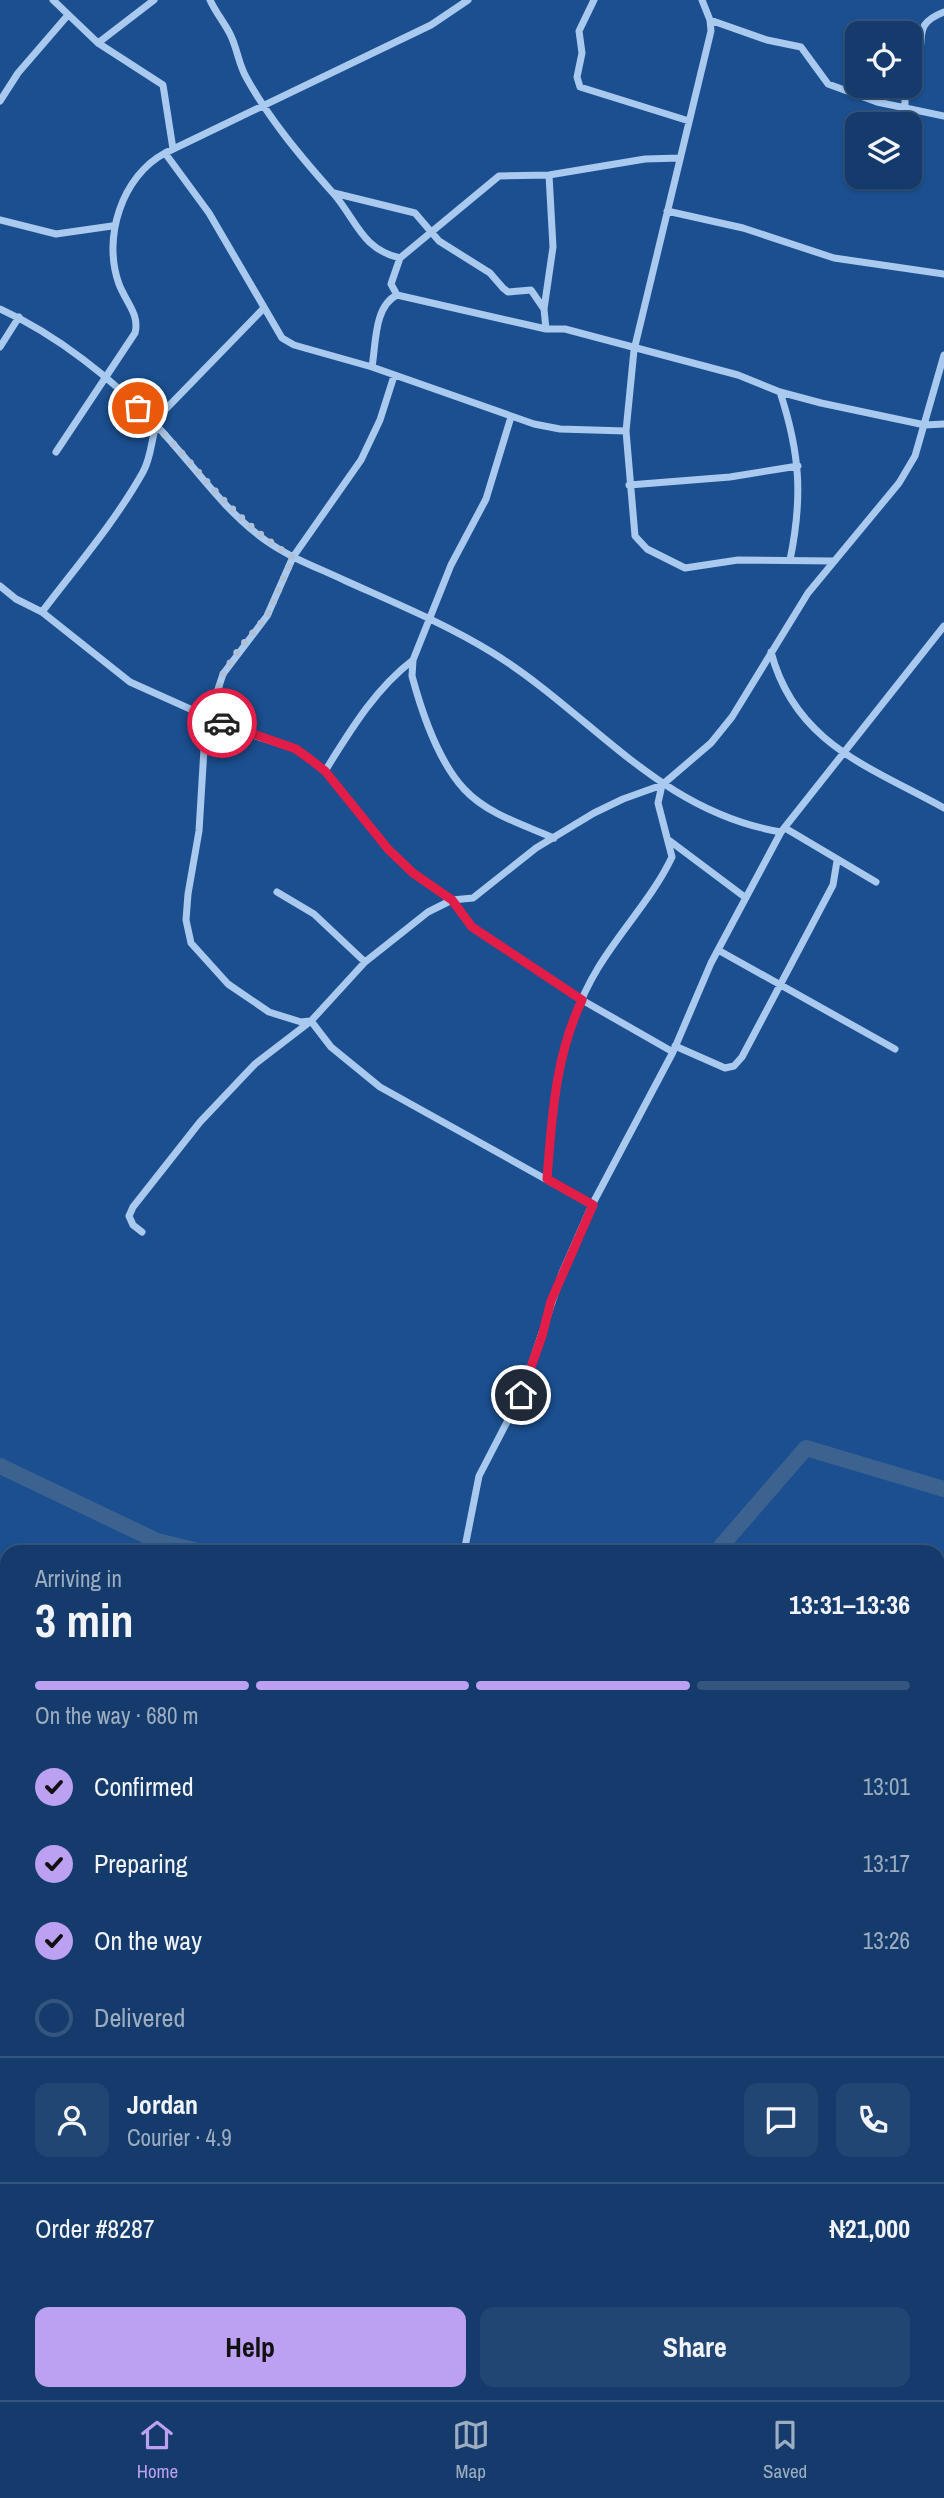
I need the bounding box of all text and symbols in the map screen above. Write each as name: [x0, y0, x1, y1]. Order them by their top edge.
map controls: [845, 21, 922, 189]
button: locate: [845, 21, 922, 98]
button: layers: [845, 112, 922, 189]
pin: [108, 378, 168, 438]
icon: bag: [119, 389, 157, 427]
courier: [187, 688, 257, 758]
icon: car: [203, 704, 241, 742]
pin: [491, 1365, 551, 1425]
icon: home: [502, 1376, 540, 1414]
text: Arriving in: [35, 1563, 122, 1594]
text: 13:31–13:36: [789, 1587, 910, 1622]
text: 3 min: [35, 1589, 134, 1651]
text: On the way · 680 m: [35, 1700, 199, 1731]
icon: check: [35, 1768, 73, 1806]
text: Confirmed: [94, 1769, 194, 1804]
text: 13:01: [863, 1771, 910, 1802]
icon: check: [35, 1845, 73, 1883]
text: Preparing: [94, 1846, 188, 1881]
text: 13:17: [863, 1848, 910, 1879]
icon: check: [35, 1922, 73, 1960]
text: On the way: [94, 1923, 202, 1958]
text: 13:26: [863, 1925, 910, 1956]
text: Delivered: [94, 2000, 185, 2035]
button: person: [35, 2083, 109, 2157]
button: chat: [744, 2083, 818, 2157]
button: phone: [836, 2083, 910, 2157]
text: Jordan: [127, 2087, 198, 2122]
text: Courier · 4.9: [127, 2122, 232, 2153]
text: Order #8287: [35, 2211, 155, 2246]
text: ₦21,000: [829, 2211, 910, 2246]
button: Help: [35, 2307, 466, 2387]
button: Share: [480, 2307, 910, 2387]
tab: Home: [137, 2416, 178, 2484]
tab: Map: [452, 2416, 490, 2484]
tab: Saved: [763, 2416, 807, 2484]

